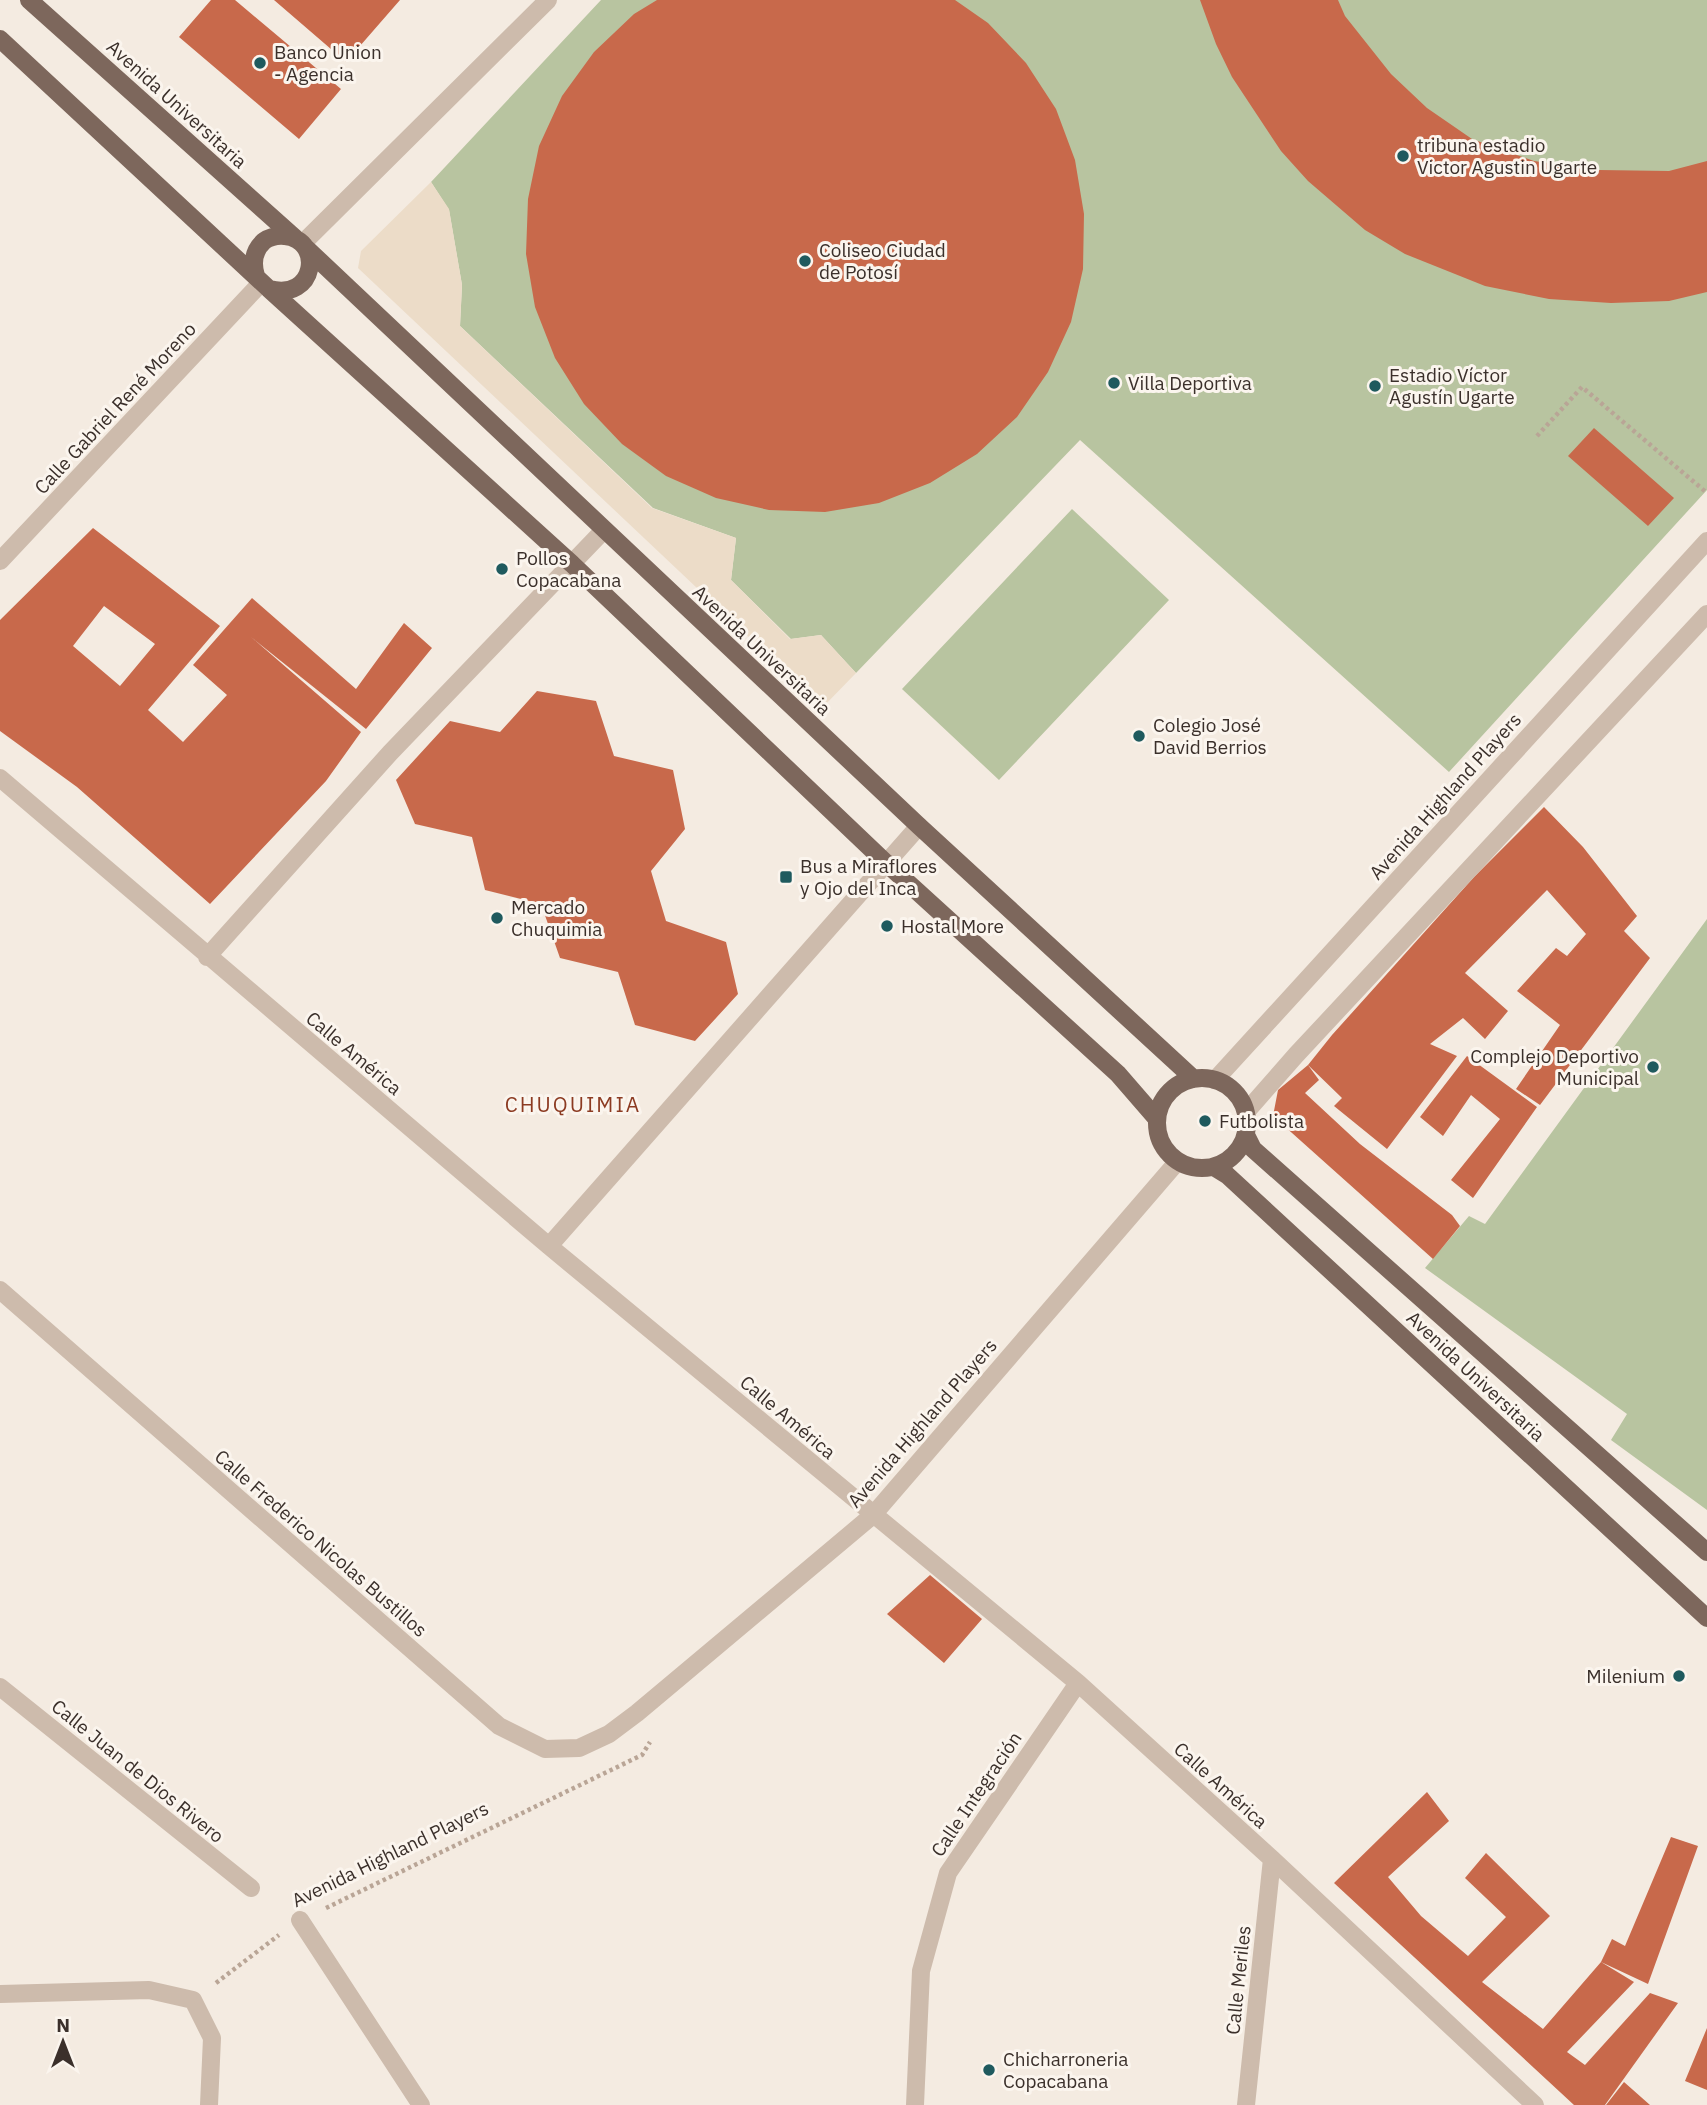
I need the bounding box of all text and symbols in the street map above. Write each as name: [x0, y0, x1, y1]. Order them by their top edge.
street label: Avenida Universitaria: [102, 35, 252, 173]
place label: Banco Union - Agencia: [274, 40, 382, 86]
marker: Banco Union - Agencia: [252, 55, 268, 71]
place label: tribuna estadio Victor Agustin Ugarte: [1417, 133, 1597, 179]
marker: tribuna estadio Victor Agustin Ugarte: [1395, 148, 1411, 164]
place label: Coliseo Ciudad de Potosí: [819, 238, 946, 284]
marker: Coliseo Ciudad de Potosí: [797, 253, 813, 269]
street label: Calle Gabriel René Moreno: [29, 317, 201, 499]
place label: Estadio Víctor Agustín Ugarte: [1389, 363, 1515, 409]
place label: Villa Deportiva: [1128, 371, 1252, 395]
marker: Villa Deportiva: [1106, 375, 1122, 391]
marker: Estadio Víctor Agustín Ugarte: [1367, 378, 1383, 394]
place label: Pollos Copacabana: [516, 546, 621, 592]
marker: Pollos Copacabana: [494, 561, 510, 577]
street label: Avenida Universitaria: [688, 580, 836, 720]
street label: Avenida Highland Players: [1364, 708, 1526, 884]
place label: Colegio José David Berrios: [1153, 713, 1267, 759]
marker: Colegio José David Berrios: [1131, 728, 1147, 744]
place label: Bus a Miraflores y Ojo del Inca: [800, 854, 937, 900]
marker: Bus a Miraflores y Ojo del Inca: [778, 869, 794, 885]
place label: Mercado Chuquimia: [511, 895, 602, 941]
marker: Mercado Chuquimia: [489, 910, 505, 926]
place label: Hostal More: [901, 914, 1004, 938]
marker: Hostal More: [879, 918, 895, 934]
street label: Calle América: [301, 1006, 407, 1100]
place label: Complejo Deportivo Municipal: [1470, 1044, 1639, 1090]
marker: Complejo Deportivo Municipal: [1645, 1059, 1661, 1075]
district label: CHUQUIMIA: [505, 1090, 641, 1118]
place label: Futbolista: [1219, 1109, 1304, 1133]
marker: Futbolista: [1197, 1113, 1213, 1129]
street label: Avenida Universitaria: [1402, 1306, 1550, 1446]
street label: Avenida Highland Players: [842, 1334, 1002, 1512]
street label: Calle América: [735, 1370, 841, 1464]
street label: Calle Frederico Nicolas Bustillos: [210, 1444, 432, 1642]
place label: Milenium: [1586, 1664, 1665, 1688]
marker: Milenium: [1671, 1668, 1687, 1684]
street label: Calle Juan de Dios Rivero: [47, 1694, 229, 1848]
street label: Calle Integración: [925, 1727, 1027, 1861]
street label: Calle América: [1169, 1737, 1273, 1833]
street label: Avenida Highland Players: [288, 1796, 492, 1912]
street label: Calle Meriles: [1220, 1924, 1256, 2036]
north arrow: [28, 2007, 98, 2077]
text: N: [56, 2013, 70, 2037]
place label: Chicharroneria Copacabana: [1003, 2047, 1128, 2093]
marker: Chicharroneria Copacabana: [981, 2062, 997, 2078]

